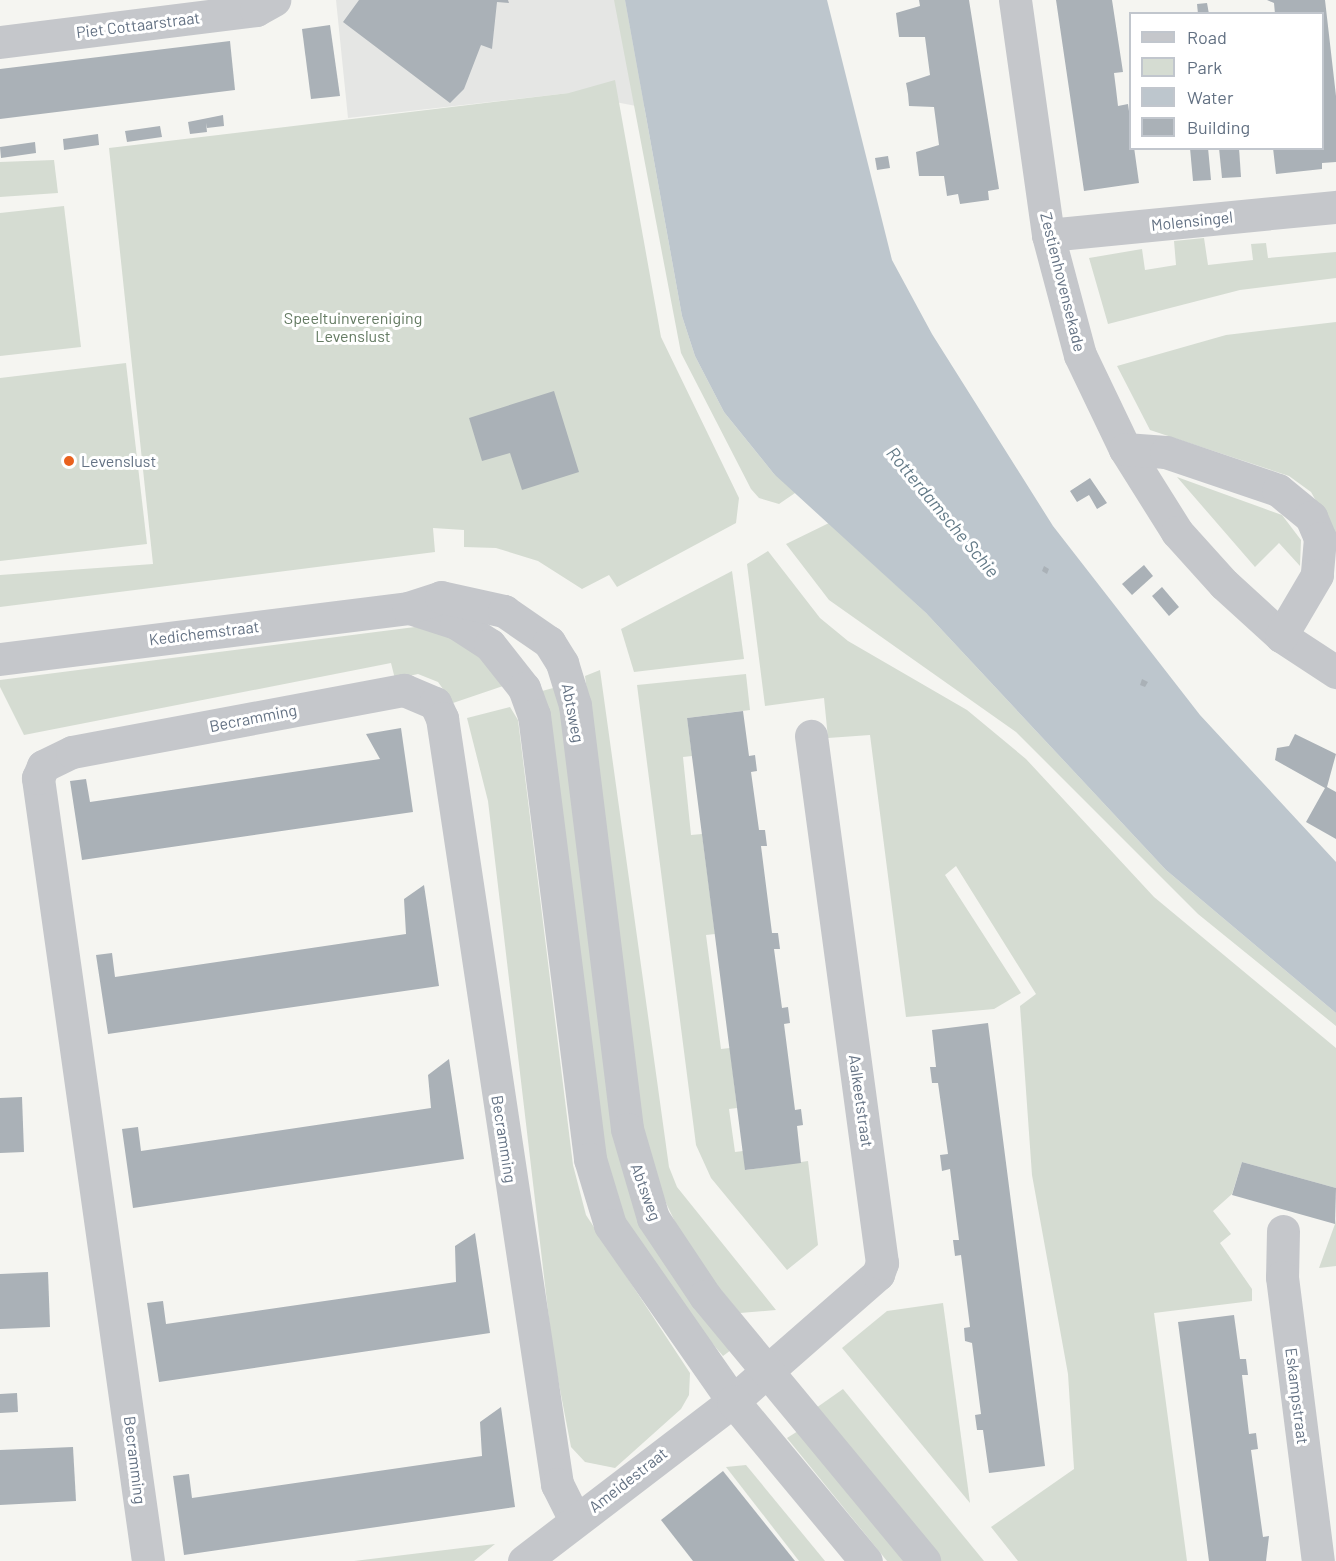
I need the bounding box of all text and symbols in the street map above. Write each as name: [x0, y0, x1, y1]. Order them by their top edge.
street label: Piet Cottaarstraat: [75, 8, 201, 42]
legend: [1129, 12, 1324, 150]
text: Road: [1187, 26, 1227, 48]
text: Park: [1187, 56, 1222, 78]
text: Water: [1187, 86, 1234, 108]
text: Building: [1187, 116, 1250, 138]
street label: Molensingel: [1150, 207, 1234, 235]
street label: Zestienhovensekade: [1036, 210, 1090, 354]
park label: Speeltuinvereniging Levenslust: [284, 308, 422, 346]
water label: Rotterdamsche Schie: [882, 442, 1004, 582]
place label: Levenslust: [81, 451, 156, 471]
marker: Levenslust: [62, 454, 76, 468]
street label: Kedichemstraat: [148, 617, 260, 649]
street label: Abtsweg: [558, 682, 588, 744]
street label: Becramming: [208, 700, 298, 736]
street label: Aalkeetstraat: [845, 1053, 877, 1149]
street label: Becramming: [488, 1094, 520, 1184]
street label: Abtsweg: [627, 1161, 665, 1223]
street label: Eskampstraat: [1282, 1347, 1312, 1445]
street label: Becramming: [120, 1415, 150, 1505]
street label: Ameidestraat: [585, 1444, 671, 1516]

